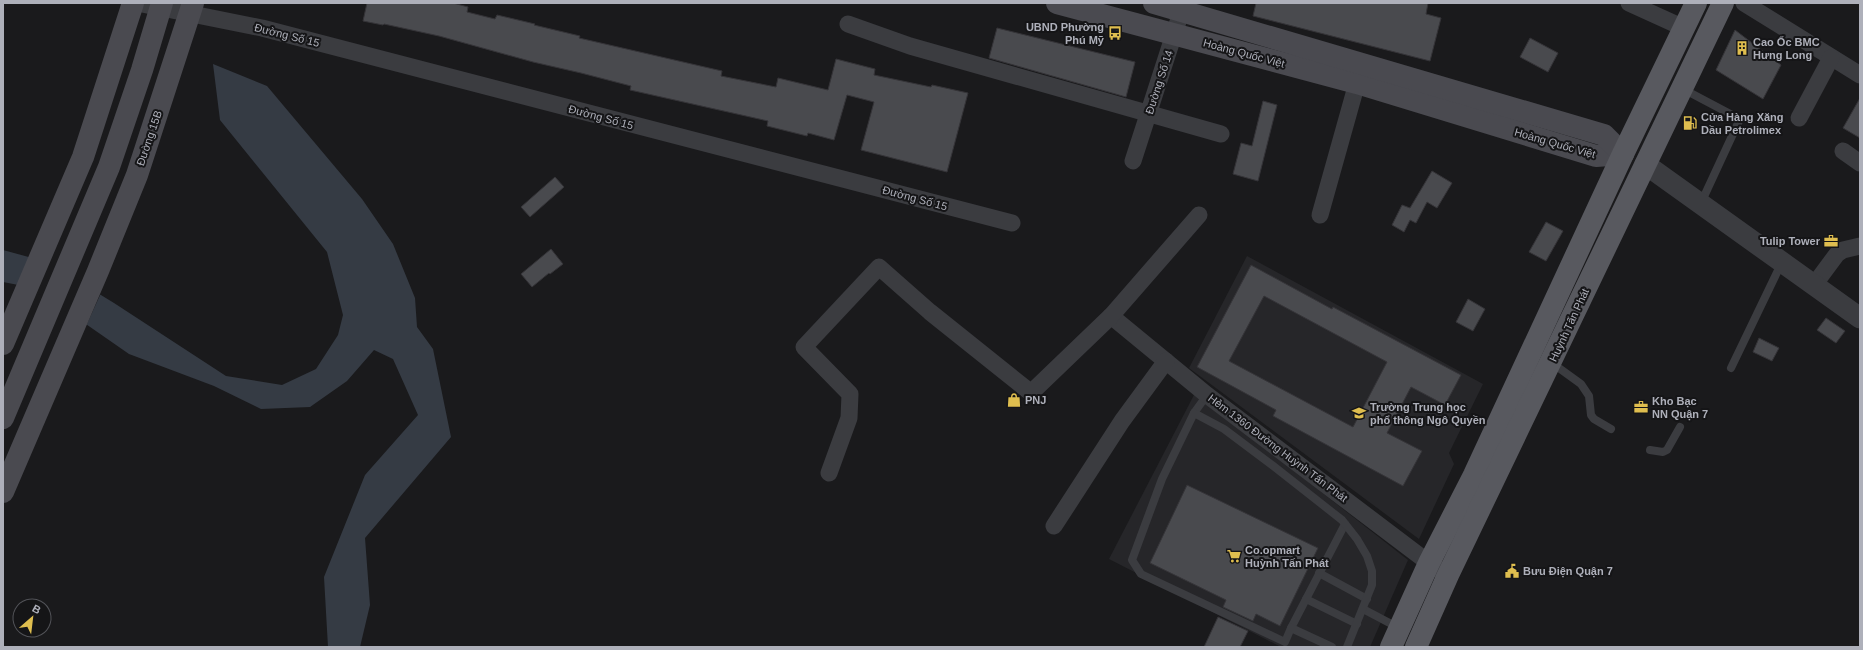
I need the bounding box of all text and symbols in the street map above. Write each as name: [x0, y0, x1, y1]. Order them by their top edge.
street label: Đường Số 15: [253, 21, 321, 49]
place label: UBND Phường Phú Mỹ: [1026, 21, 1105, 46]
bus stop icon: UBND Phường Phú Mỹ: [1107, 25, 1123, 41]
place label: Cao Ốc BMC Hưng Long: [1753, 35, 1820, 61]
street label: Hoàng Quốc Việt: [1202, 36, 1286, 70]
building icon: Cao Ốc BMC Hưng Long: [1734, 40, 1750, 56]
street label: Đường Số 14: [1143, 48, 1175, 116]
street label: Đường Số 15: [567, 103, 635, 131]
street label: Đường 15B: [134, 109, 164, 167]
place label: Cửa Hàng Xăng Dầu Petrolimex: [1701, 111, 1784, 136]
fuel station icon: Cửa Hàng Xăng Dầu Petrolimex: [1682, 115, 1698, 131]
street label: Hoàng Quốc Việt: [1513, 126, 1597, 160]
street label: Đường Số 15: [881, 184, 949, 212]
office icon: Tulip Tower: [1823, 233, 1839, 249]
place label: Tulip Tower: [1760, 235, 1821, 247]
street label: Huỳnh Tấn Phát: [1547, 287, 1591, 363]
shop icon: PNJ: [1006, 392, 1022, 408]
street label: Hẻm 1360 Đường Huỳnh Tấn Phát: [1206, 392, 1350, 504]
place label: PNJ: [1025, 394, 1046, 406]
place label: Kho Bạc NN Quận 7: [1652, 395, 1708, 421]
office icon: Kho Bạc NN Quận 7: [1633, 399, 1649, 415]
place label: Trường Trung học phổ thông Ngô Quyền: [1370, 401, 1486, 426]
school or university icon: Trường Trung học phổ thông Ngô Quyền: [1351, 405, 1367, 421]
place label: Co.opmart Huỳnh Tấn Phát: [1245, 544, 1329, 569]
supermarket icon: Co.opmart Huỳnh Tấn Phát: [1226, 548, 1242, 564]
public building icon: Bưu Điện Quận 7: [1504, 563, 1520, 579]
place label: Bưu Điện Quận 7: [1523, 565, 1613, 578]
north arrow: [12, 598, 52, 638]
text: B: [30, 602, 43, 616]

